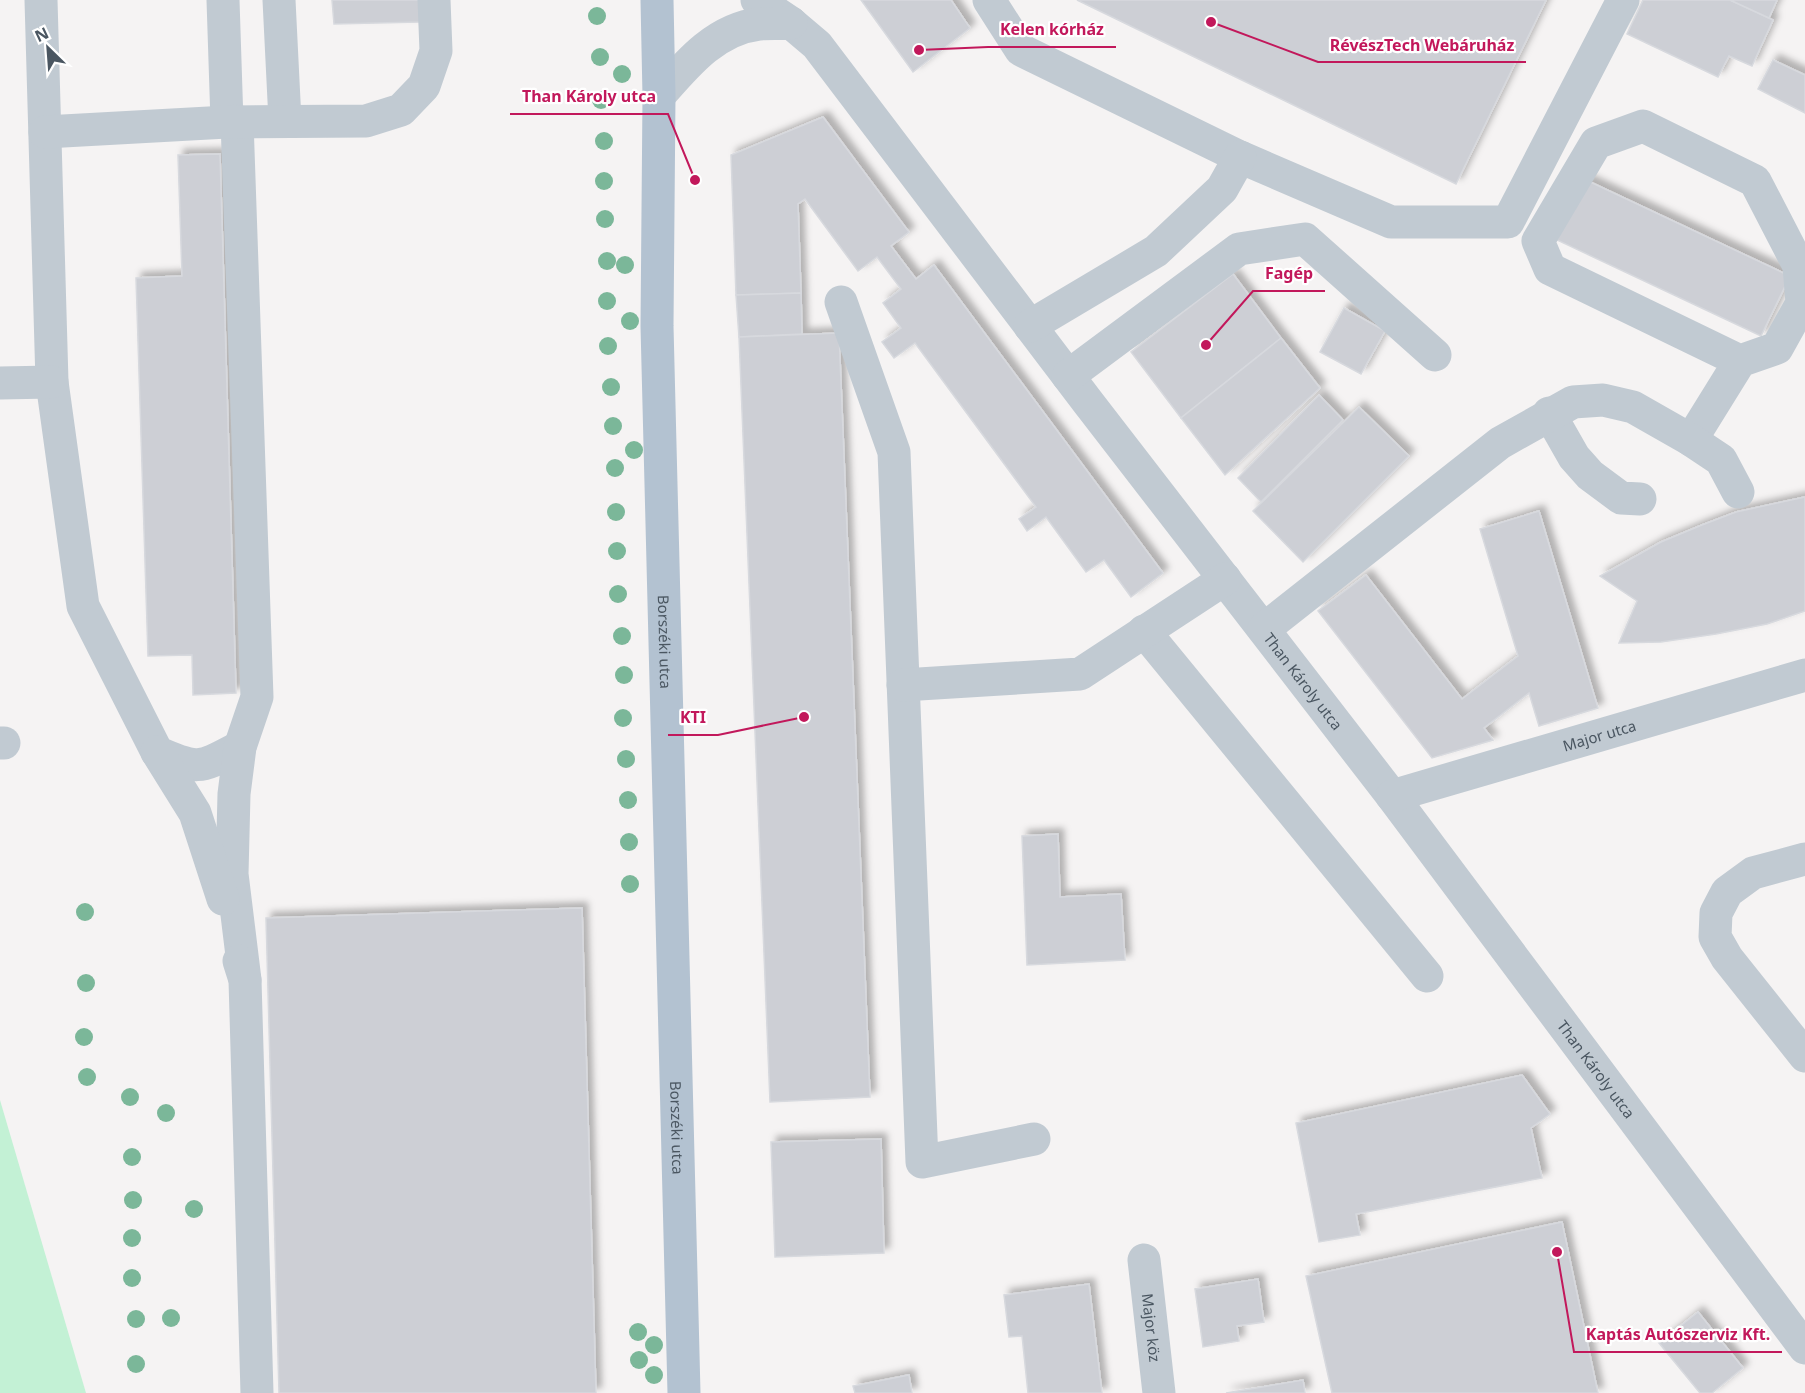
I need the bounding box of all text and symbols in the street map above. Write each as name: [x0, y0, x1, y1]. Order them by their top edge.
callout: Kelen kórház: [988, 13, 1116, 47]
north arrow: [18, 18, 78, 78]
text: Kelen kórház: [1000, 18, 1104, 40]
text: N: [31, 22, 52, 47]
callout: RévészTech Webáruház: [1318, 28, 1526, 62]
text: RévészTech Webáruház: [1330, 34, 1514, 56]
callout: Than Károly utca: [510, 80, 668, 114]
text: Than Károly utca: [522, 85, 656, 107]
callout: Fagép: [1253, 257, 1325, 291]
text: Fagép: [1265, 262, 1313, 284]
street label: Borszéki utca: [654, 595, 676, 689]
street label: Than Károly utca: [1260, 629, 1347, 734]
callout: KTI: [668, 701, 718, 735]
text: KTI: [680, 706, 706, 728]
street label: Major utca: [1560, 715, 1638, 755]
street label: Than Károly utca: [1553, 1016, 1640, 1122]
street label: Borszéki utca: [666, 1081, 688, 1175]
street label: Major köz: [1138, 1292, 1165, 1363]
callout: Kaptás Autószerviz Kft.: [1574, 1318, 1782, 1352]
text: Kaptás Autószerviz Kft.: [1586, 1323, 1770, 1345]

